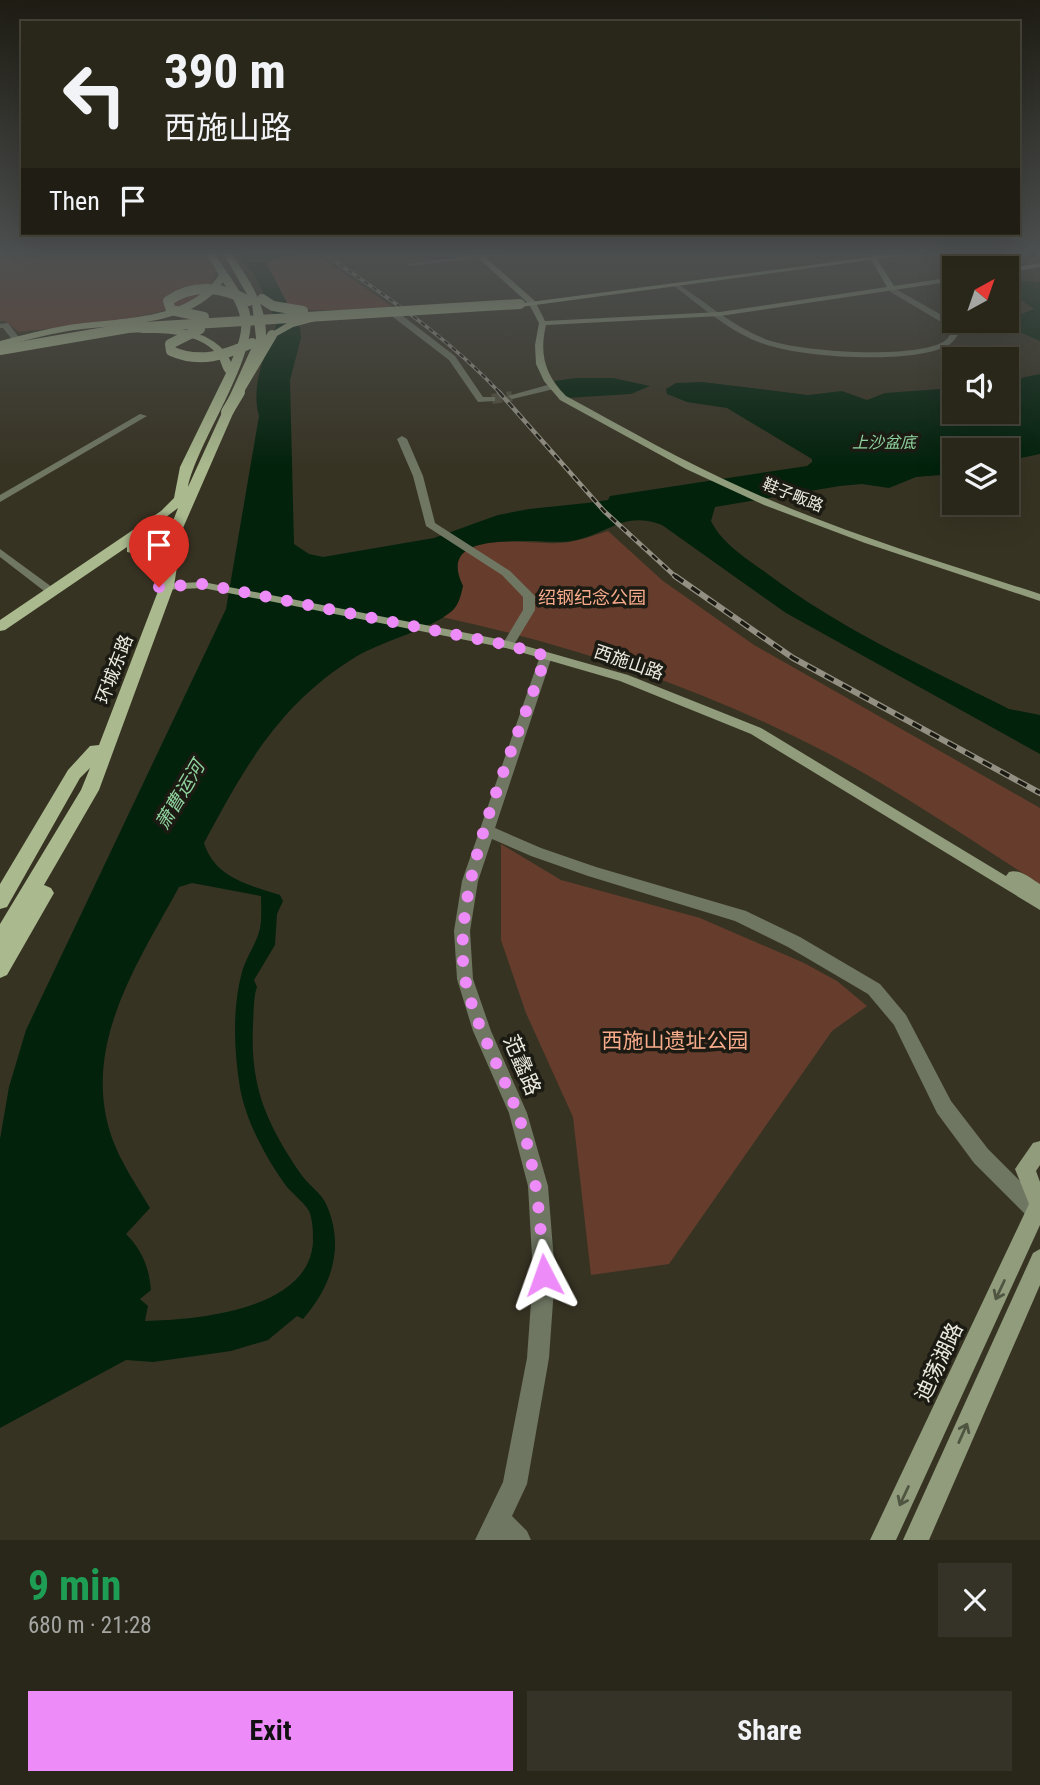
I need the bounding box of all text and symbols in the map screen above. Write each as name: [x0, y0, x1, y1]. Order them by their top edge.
text: 390 m: [164, 43, 286, 100]
icon: left: [49, 49, 140, 140]
text: 西施山路: [164, 109, 292, 147]
icon: arrive: [114, 182, 152, 220]
text: Then: [49, 186, 100, 216]
north arrow: [942, 256, 1018, 332]
map controls: [942, 256, 1019, 515]
button: sound: [942, 347, 1019, 424]
water label: 上沙盆底: [852, 433, 919, 452]
button: layers: [942, 438, 1019, 515]
street label: 鞋子畈路: [760, 474, 826, 516]
pin: [129, 515, 189, 587]
icon: arrive: [140, 526, 178, 564]
park label: 绍钢纪念公园: [538, 587, 646, 608]
street label: 环城东路: [91, 632, 137, 706]
street label: 西施山路: [592, 640, 666, 684]
water label: 萧曹运河: [151, 753, 211, 834]
park label: 西施山遗址公园: [602, 1029, 749, 1053]
street label: 范蠡路: [499, 1031, 545, 1099]
position arrow: [507, 1238, 581, 1312]
one-way arrow: [993, 1279, 1006, 1300]
street label: 迪荡湖路: [910, 1319, 968, 1405]
one-way arrow: [957, 1423, 970, 1444]
one-way arrow: [896, 1485, 910, 1506]
text: 9 min: [28, 1561, 121, 1610]
button: close: [938, 1563, 1012, 1637]
text: 680 m · 21:28: [28, 1612, 152, 1639]
button: Exit: [28, 1691, 513, 1771]
button: Share: [527, 1691, 1012, 1771]

